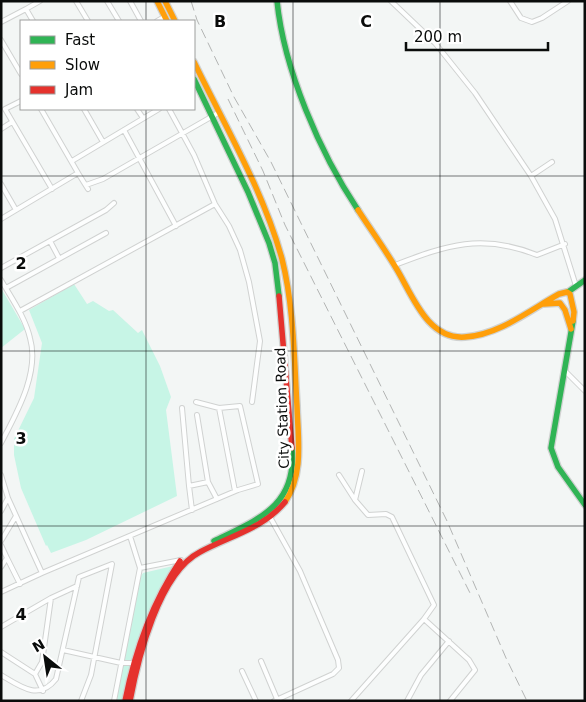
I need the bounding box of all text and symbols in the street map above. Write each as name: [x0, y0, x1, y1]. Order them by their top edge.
text: B: [214, 12, 226, 31]
text: C: [360, 12, 372, 31]
legend: [20, 20, 195, 110]
scale bar: [406, 20, 548, 52]
text: 200 m: [414, 28, 462, 46]
text: Fast: [65, 31, 95, 49]
text: Slow: [65, 56, 100, 74]
text: Jam: [64, 81, 93, 99]
text: 2: [15, 254, 27, 273]
street label: City Station Road: [272, 347, 292, 469]
text: 3: [15, 429, 27, 448]
text: 4: [15, 605, 27, 624]
north arrow: [20, 632, 70, 682]
text: N: [29, 636, 48, 656]

